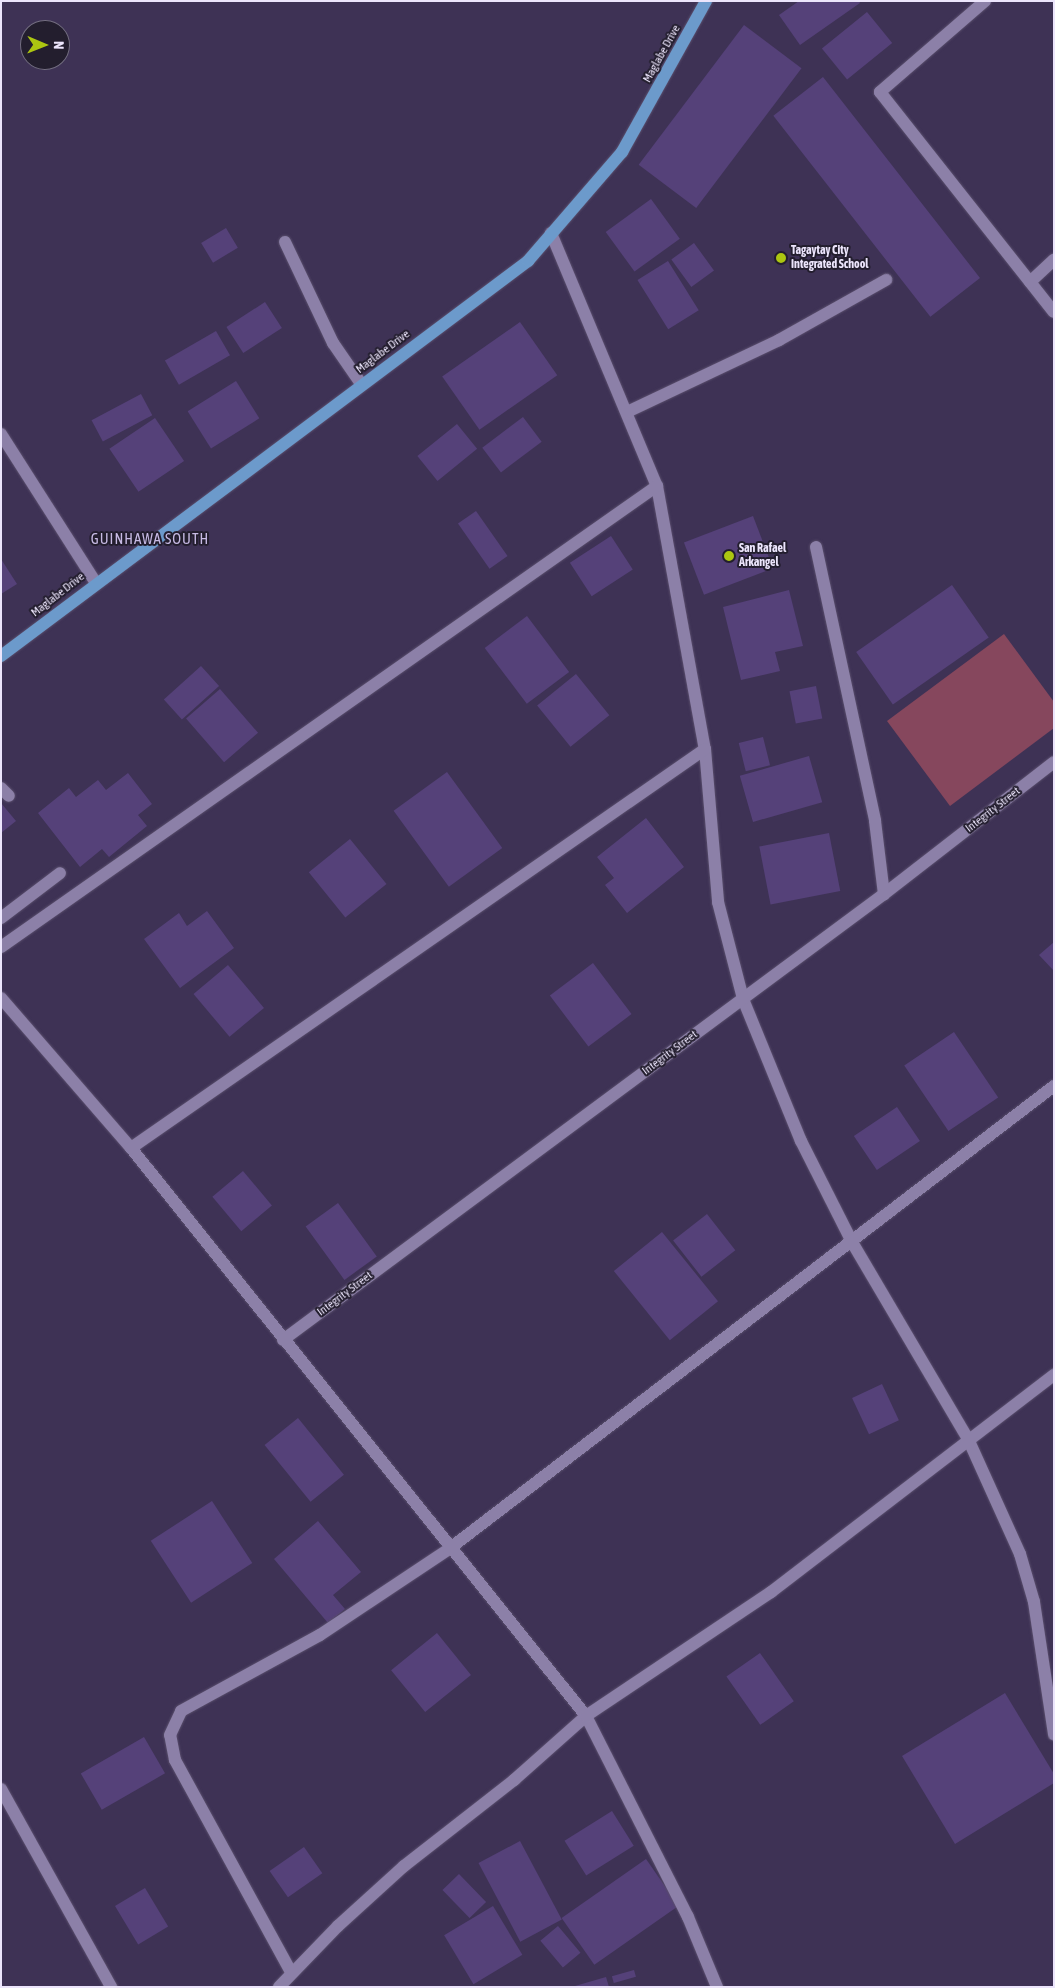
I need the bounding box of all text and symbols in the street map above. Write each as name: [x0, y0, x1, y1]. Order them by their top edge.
north arrow: [20, 20, 70, 70]
street label: Maglabe Drive: [640, 23, 684, 85]
text: N: [51, 41, 67, 50]
place label: Tagaytay City Integrated School: [791, 244, 869, 272]
marker: Tagaytay City Integrated School: [775, 252, 787, 264]
street label: Maglabe Drive: [353, 327, 413, 377]
district label: GUINHAWA SOUTH: [89, 530, 211, 548]
place label: San Rafael Arkangel: [739, 542, 786, 570]
marker: San Rafael Arkangel: [723, 550, 735, 562]
street label: Maglabe Drive: [29, 570, 87, 620]
street label: Integrity Street: [963, 784, 1023, 836]
street label: Integrity Street: [640, 1028, 700, 1078]
street label: Integrity Street: [315, 1269, 375, 1319]

